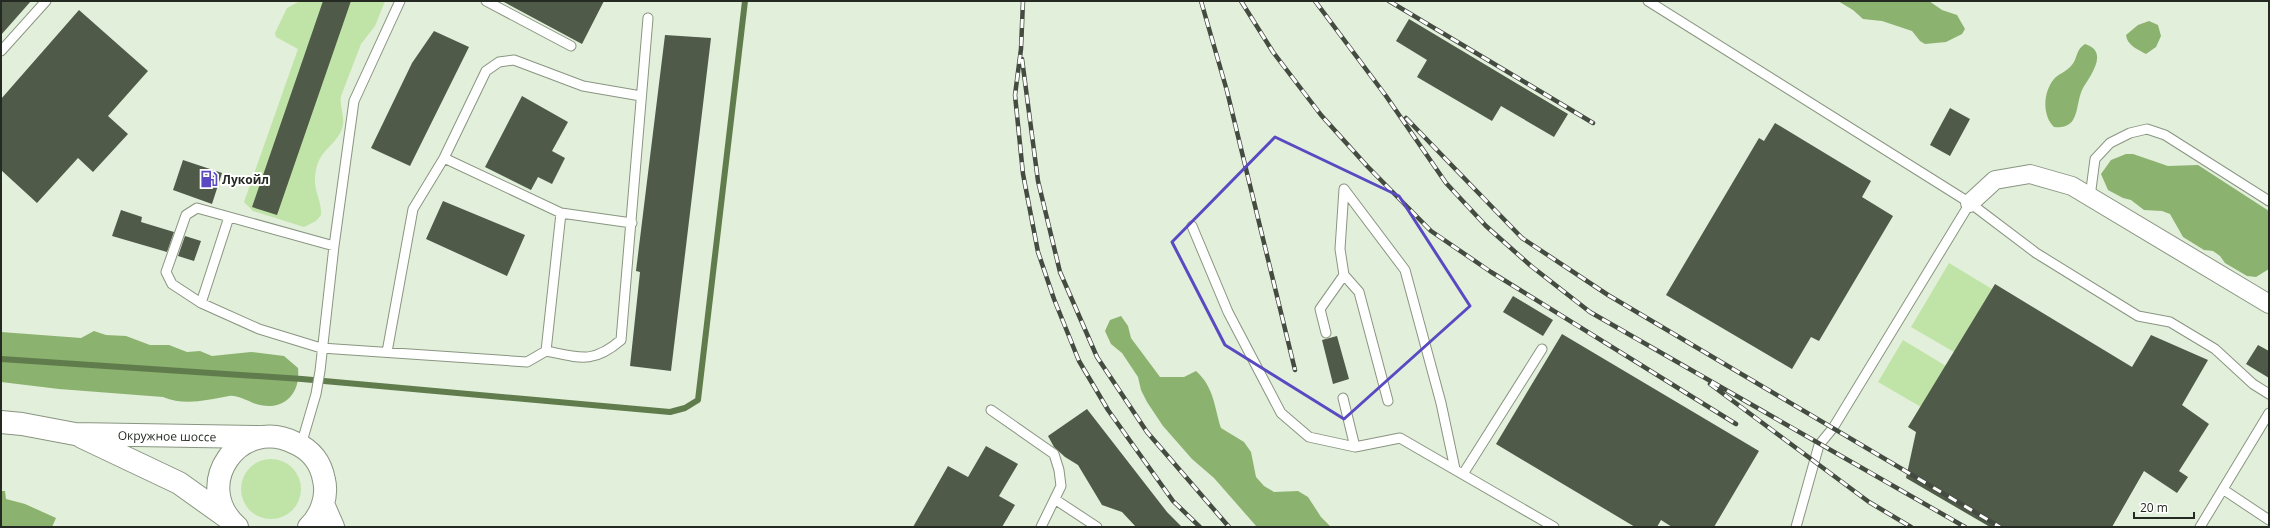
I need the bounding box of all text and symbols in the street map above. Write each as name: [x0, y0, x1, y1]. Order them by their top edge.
fuel station icon: Лукойл: [199, 169, 219, 189]
place label: Лукойл: [222, 171, 269, 188]
street label: Окружное шоссе: [118, 427, 217, 445]
scale bar: [2134, 494, 2194, 520]
text: 20 m: [2140, 499, 2168, 516]

